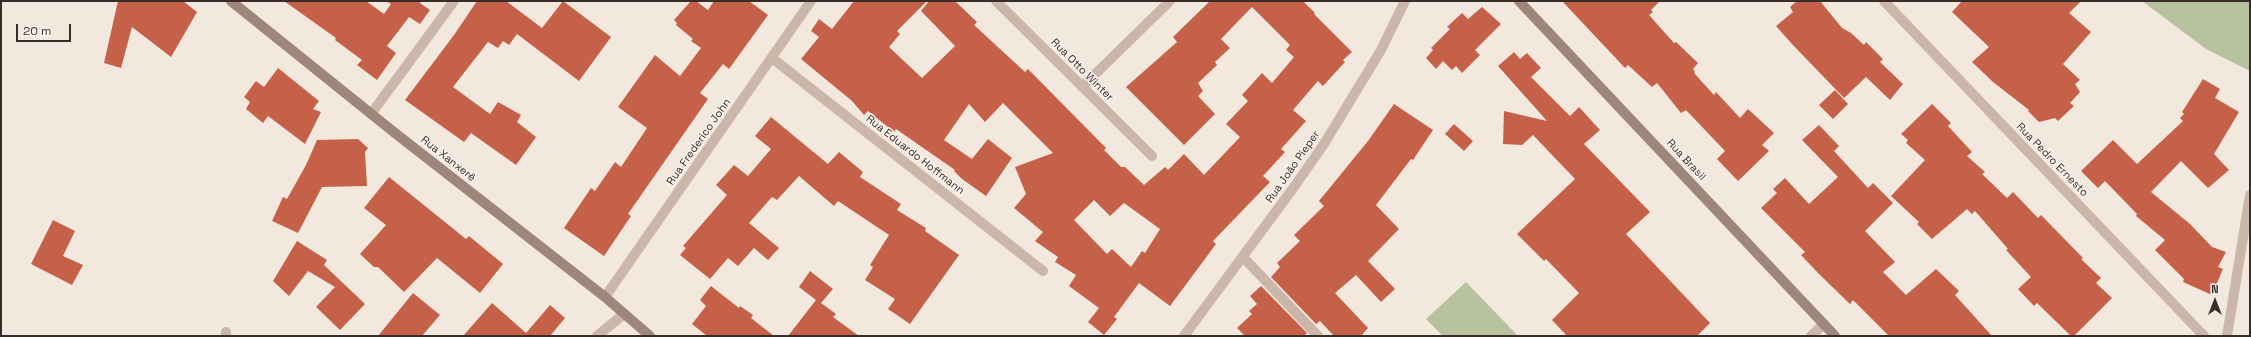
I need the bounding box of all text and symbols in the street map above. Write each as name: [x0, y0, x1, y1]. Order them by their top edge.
scale bar: [18, 16, 73, 42]
text: 20 m: [23, 23, 51, 39]
street label: Rua Otto Winter: [1048, 36, 1116, 104]
street label: Rua Frederico John: [664, 96, 734, 188]
street label: Rua Eduardo Hoffmann: [863, 112, 967, 198]
street label: Rua Pedro Ernesto: [2013, 120, 2091, 200]
street label: Rua João Pieper: [1263, 128, 1323, 206]
street label: Rua Xanxerê: [418, 133, 478, 185]
street label: Rua Brasil: [1664, 137, 1708, 183]
north arrow: [2195, 281, 2235, 321]
text: N: [2211, 282, 2219, 296]

